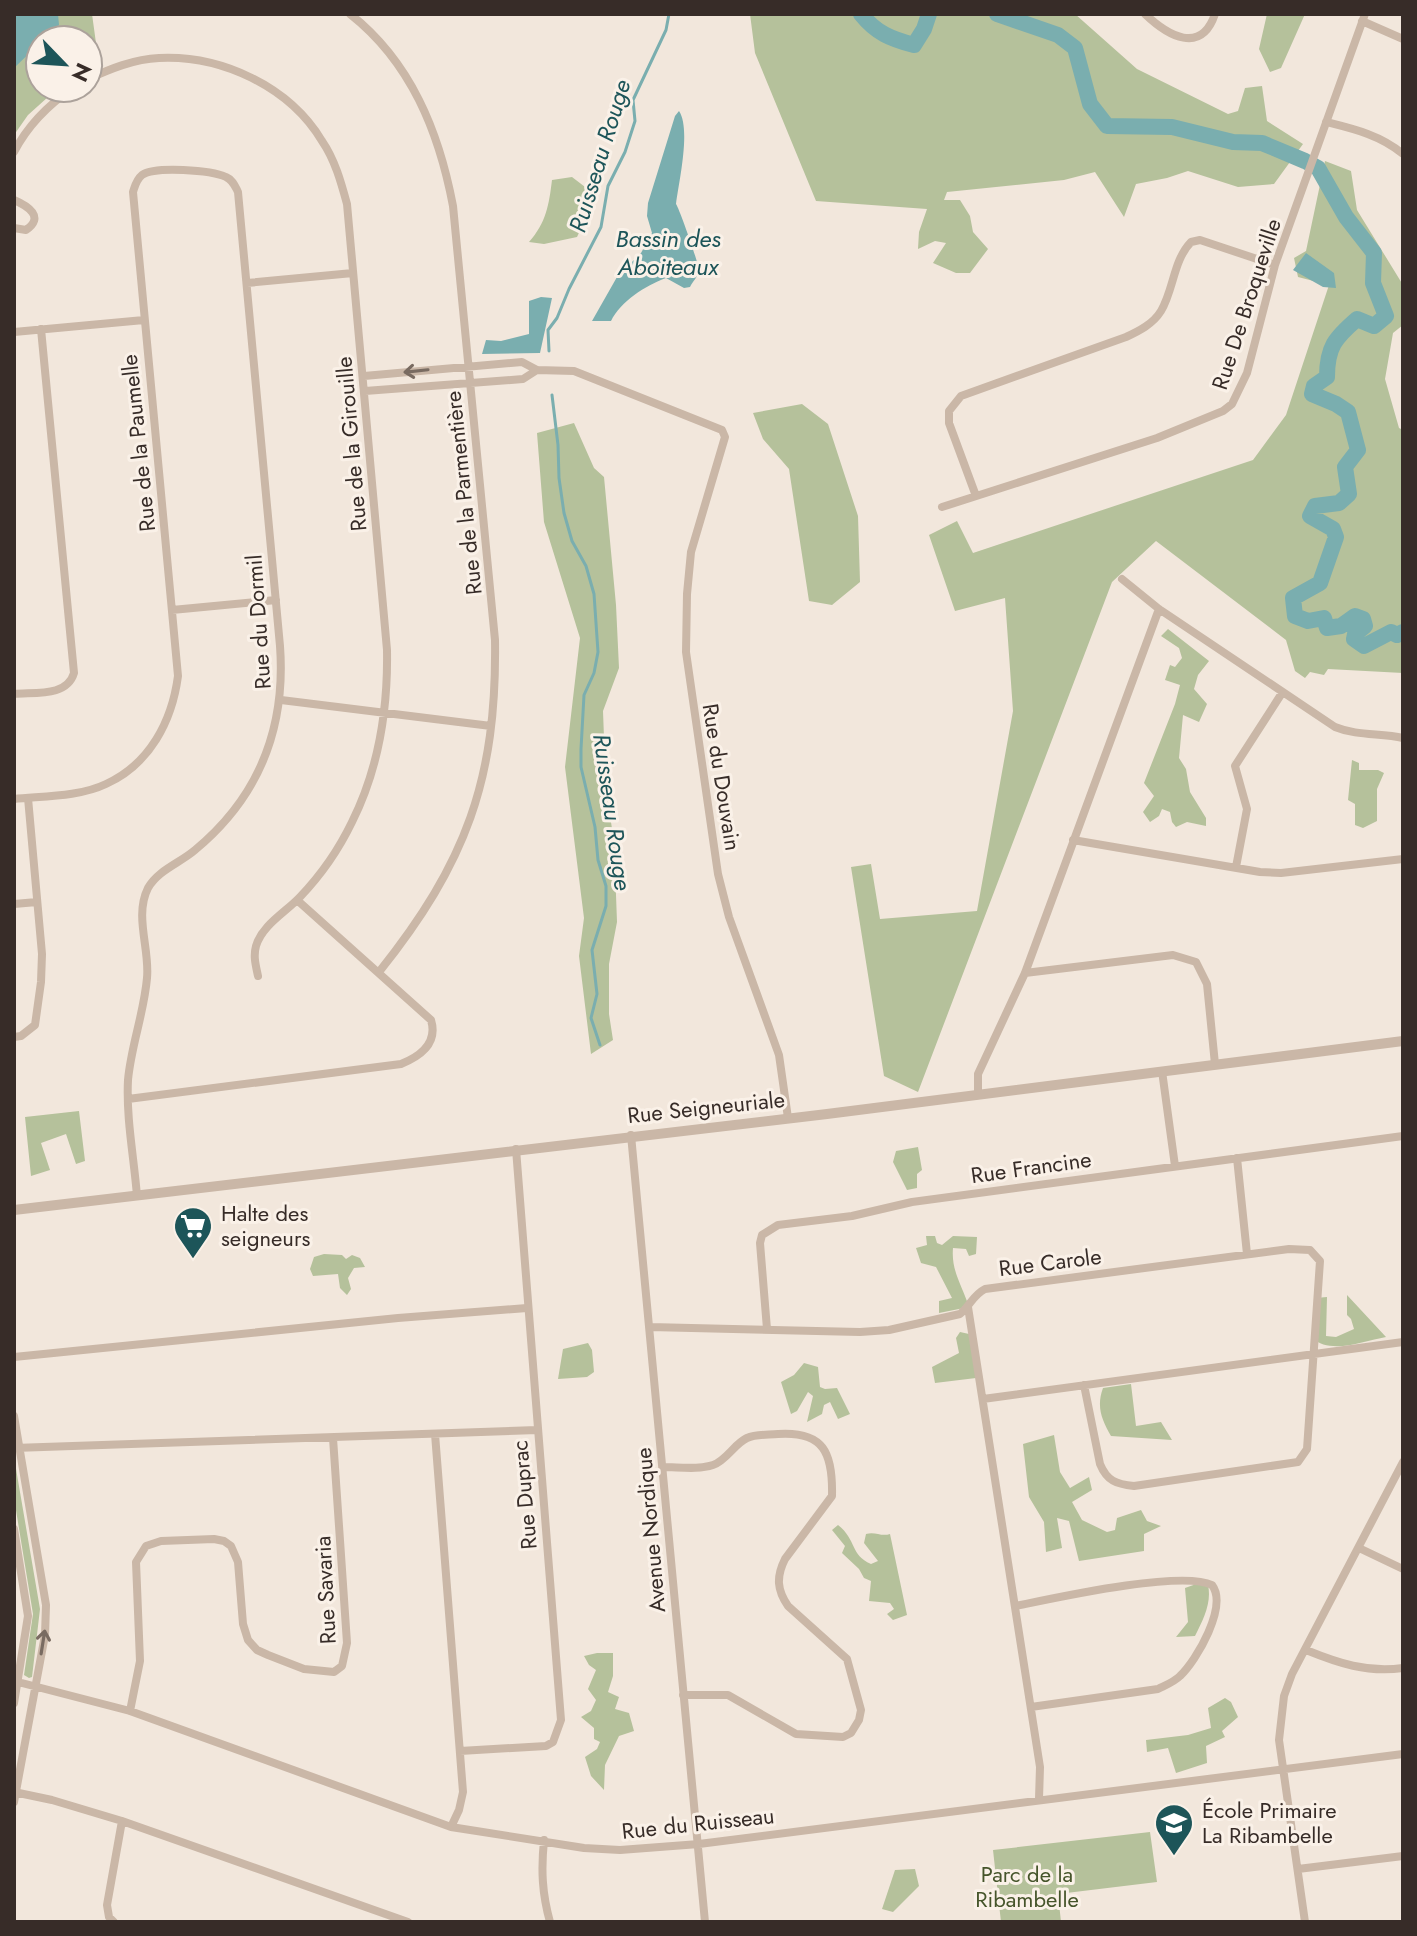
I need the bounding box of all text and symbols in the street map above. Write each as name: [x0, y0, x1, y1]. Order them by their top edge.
north arrow: [24, 24, 104, 104]
text: N: [64, 58, 100, 87]
water label: Ruisseau Rouge: [560, 75, 639, 237]
street label: Rue De Broqueville: [1203, 214, 1289, 394]
water label: Bassin des Aboiteaux: [615, 221, 721, 284]
street label: Rue de la Paumelle: [113, 353, 163, 533]
street label: Rue de la Girouille: [327, 355, 375, 533]
one-way arrow: [403, 364, 430, 379]
street label: Rue de la Parmentière: [436, 389, 490, 597]
street label: Rue du Dormil: [237, 554, 279, 690]
street label: Rue du Douvain: [695, 701, 749, 853]
water label: Ruisseau Rouge: [584, 731, 641, 893]
street label: Rue Seigneuriale: [626, 1083, 786, 1131]
street label: Rue Francine: [969, 1143, 1093, 1191]
place label: Halte des seigneurs: [221, 1197, 310, 1254]
supermarket icon: Halte des seigneurs: [172, 1205, 214, 1260]
street label: Rue Carole: [997, 1240, 1103, 1284]
street label: Rue Duprac: [503, 1439, 545, 1551]
street label: Avenue Nordique: [627, 1446, 673, 1614]
street label: Rue Savaria: [306, 1535, 344, 1645]
one-way arrow: [36, 1630, 51, 1655]
place label: École Primaire La Ribambelle: [1202, 1794, 1337, 1851]
street label: Rue du Ruisseau: [620, 1799, 776, 1847]
school or university icon: École Primaire La Ribambelle: [1153, 1802, 1195, 1857]
park label: Parc de la Ribambelle: [975, 1858, 1079, 1915]

